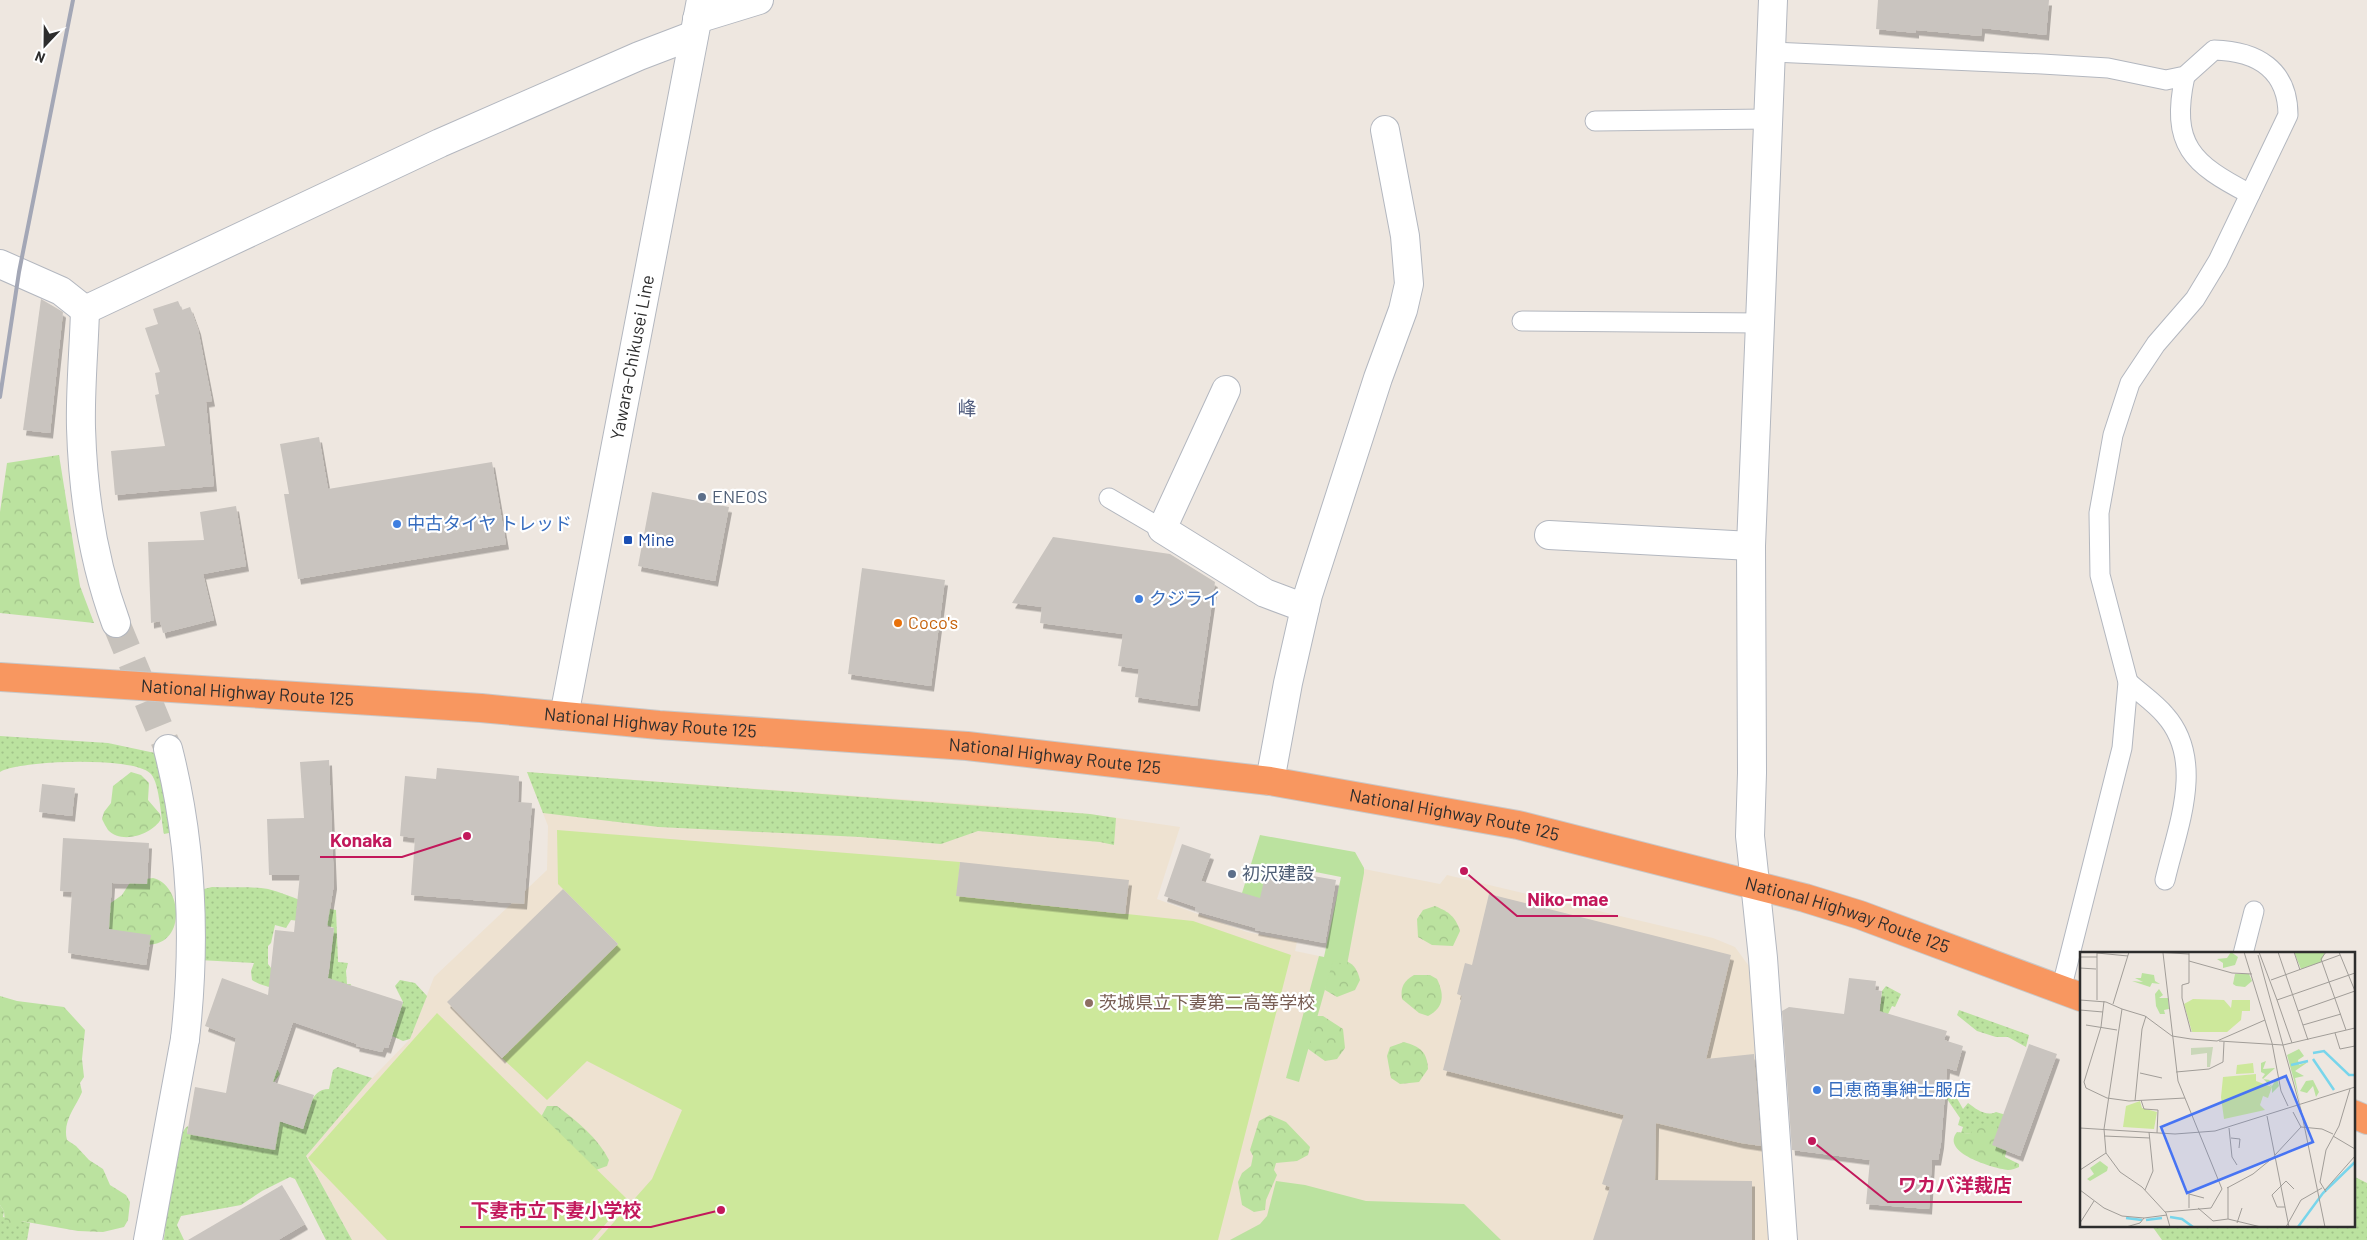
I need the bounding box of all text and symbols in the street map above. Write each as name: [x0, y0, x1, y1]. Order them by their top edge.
north arrow: [20, 20, 70, 70]
text: N: [32, 48, 47, 67]
street label: Yawara-Chikusei Line: [605, 273, 658, 442]
district label: 峰: [957, 396, 977, 419]
place label: ENEOS: [712, 485, 767, 507]
marker: ENEOS: [696, 491, 708, 503]
place label: 中古タイヤ トレッド: [407, 512, 572, 534]
marker: 中古タイヤ トレッド: [391, 518, 403, 530]
place label: Mine: [638, 528, 675, 550]
marker: Mine: [622, 534, 634, 546]
place label: クジライ: [1149, 587, 1221, 609]
marker: クジライ: [1133, 593, 1145, 605]
place label: Coco's: [908, 611, 958, 633]
marker: Coco's: [892, 617, 904, 629]
street label: National Highway Route 125: [140, 674, 355, 710]
street label: National Highway Route 125: [543, 702, 758, 742]
street label: National Highway Route 125: [948, 733, 1162, 778]
street label: National Highway Route 125: [1348, 783, 1562, 845]
callout: Konaka: [320, 823, 402, 857]
text: Konaka: [330, 828, 392, 851]
place label: 初沢建設: [1242, 862, 1314, 884]
marker: 初沢建設: [1226, 868, 1238, 880]
street label: National Highway Route 125: [1743, 871, 1953, 957]
callout: Niko-mae: [1517, 882, 1618, 916]
text: Niko-mae: [1527, 887, 1609, 910]
inset map: [2080, 952, 2354, 1228]
place label: 茨城県立下妻第二高等学校: [1099, 991, 1315, 1013]
marker: 茨城県立下妻第二高等学校: [1083, 997, 1095, 1009]
place label: 日恵商事紳士服店: [1827, 1078, 1971, 1100]
marker: 日恵商事紳士服店: [1811, 1084, 1823, 1096]
callout: ワカバ洋裁店: [1888, 1168, 2022, 1202]
text: ワカバ洋裁店: [1898, 1173, 2012, 1196]
callout: 下妻市立下妻小学校: [460, 1193, 651, 1227]
text: 下妻市立下妻小学校: [470, 1198, 642, 1221]

